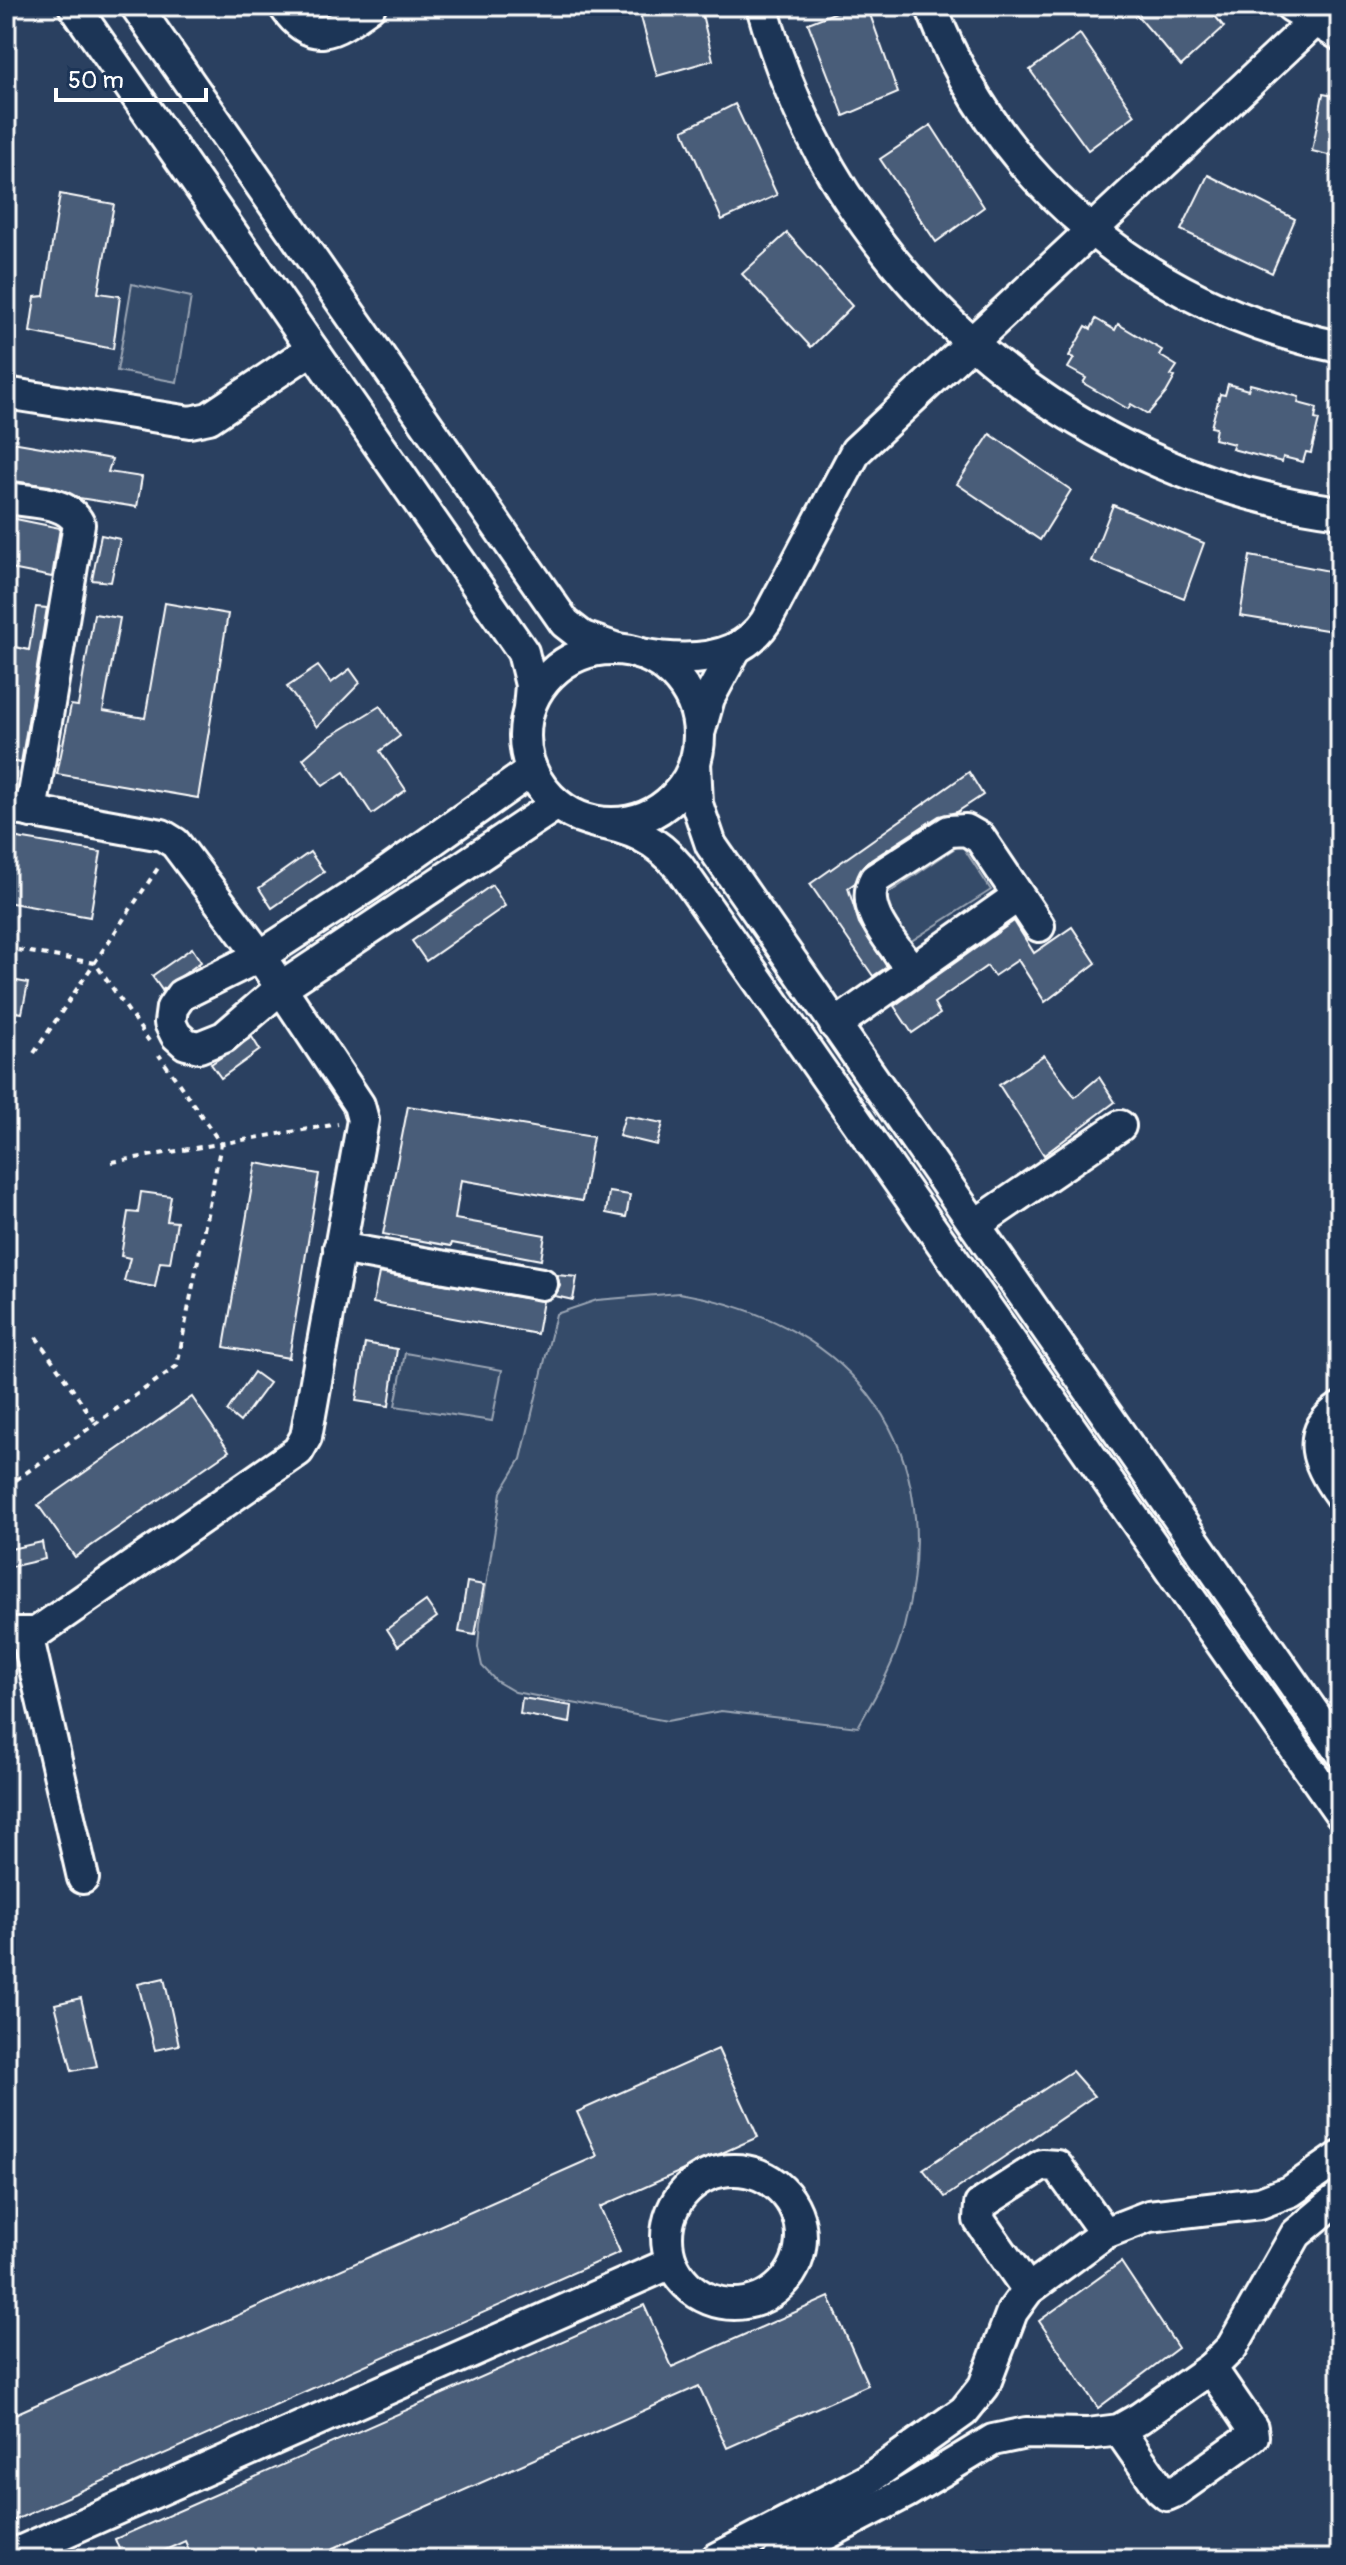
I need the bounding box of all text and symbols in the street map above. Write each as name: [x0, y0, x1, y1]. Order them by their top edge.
scale bar: [56, 52, 206, 102]
text: 50 m: [68, 66, 124, 95]

